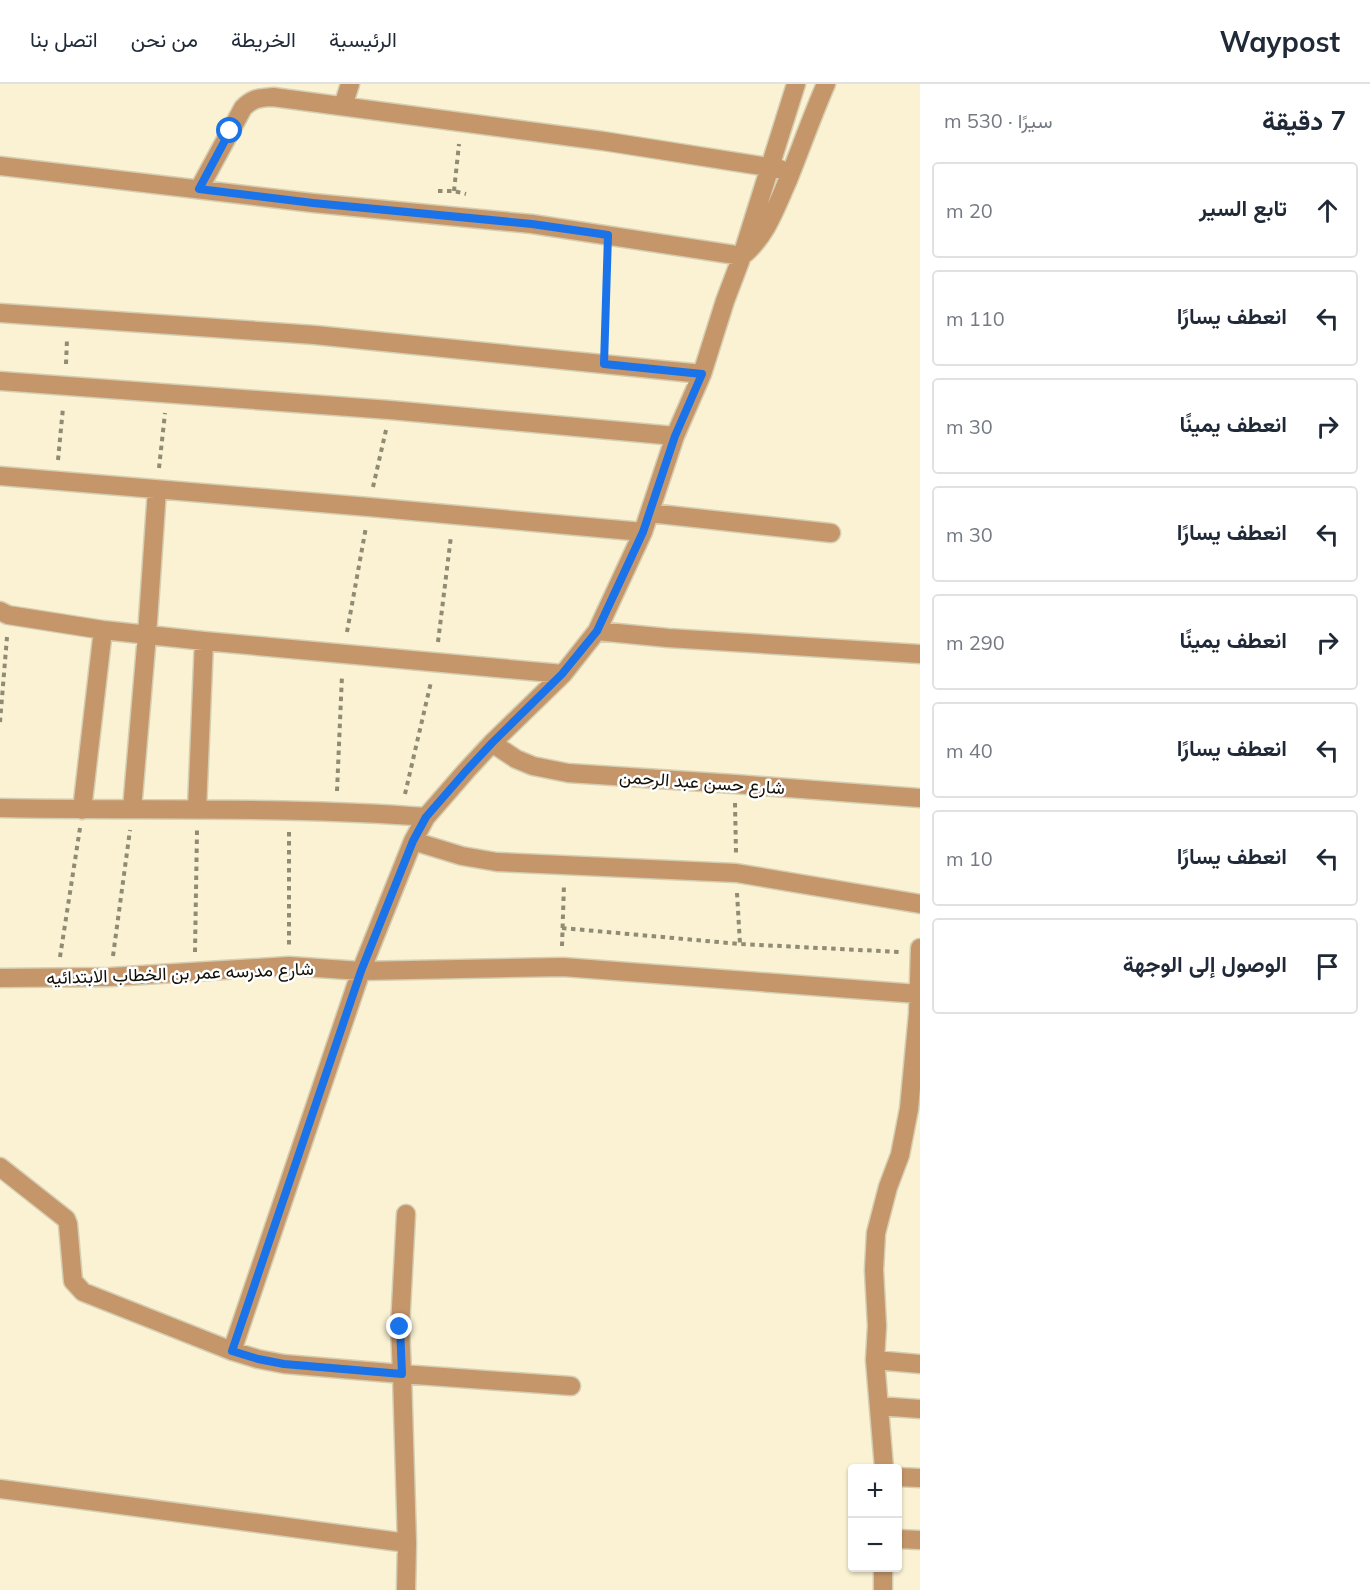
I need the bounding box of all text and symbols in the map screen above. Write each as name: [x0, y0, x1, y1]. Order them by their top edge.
text: Waypost: [1219, 24, 1340, 59]
text: اتصل بنا: [30, 26, 98, 52]
text: من نحن: [131, 26, 198, 52]
text: الخريطة: [231, 26, 296, 52]
text: الرئيسية: [329, 26, 397, 52]
text: 7 دقيقة: [1262, 104, 1346, 137]
text: سيرًا · 530 m: [944, 108, 1053, 133]
route start: [216, 117, 242, 143]
text: تابع السير: [1199, 194, 1287, 222]
icon: ahead: [1311, 194, 1344, 227]
text: 20 m: [946, 198, 993, 223]
text: انعطف يسارًا: [1177, 302, 1287, 330]
icon: left: [1311, 302, 1344, 335]
text: 110 m: [946, 306, 1005, 331]
text: انعطف يمينًا: [1180, 410, 1287, 438]
icon: right: [1311, 410, 1344, 443]
text: 30 m: [946, 414, 993, 439]
text: انعطف يسارًا: [1177, 518, 1287, 546]
icon: left: [1311, 518, 1344, 551]
text: 30 m: [946, 522, 993, 547]
text: انعطف يمينًا: [1180, 626, 1287, 654]
icon: right: [1311, 626, 1344, 659]
text: 290 m: [946, 630, 1005, 655]
text: انعطف يسارًا: [1177, 734, 1287, 762]
icon: left: [1311, 734, 1344, 767]
text: 40 m: [946, 738, 993, 763]
street label: شارع حسن عبد الرحمن: [618, 765, 786, 800]
text: انعطف يسارًا: [1177, 842, 1287, 870]
icon: left: [1311, 842, 1344, 875]
text: 10 m: [946, 846, 993, 871]
text: الوصول إلى الوجهة: [1123, 950, 1287, 978]
icon: arrive: [1311, 950, 1344, 983]
street label: شارع مدرسه عمر بن الخطاب الابتدائيه: [46, 957, 314, 990]
route end: [386, 1313, 412, 1339]
map controls: [848, 1464, 902, 1572]
button: +: [848, 1464, 902, 1518]
button: −: [848, 1518, 902, 1572]

